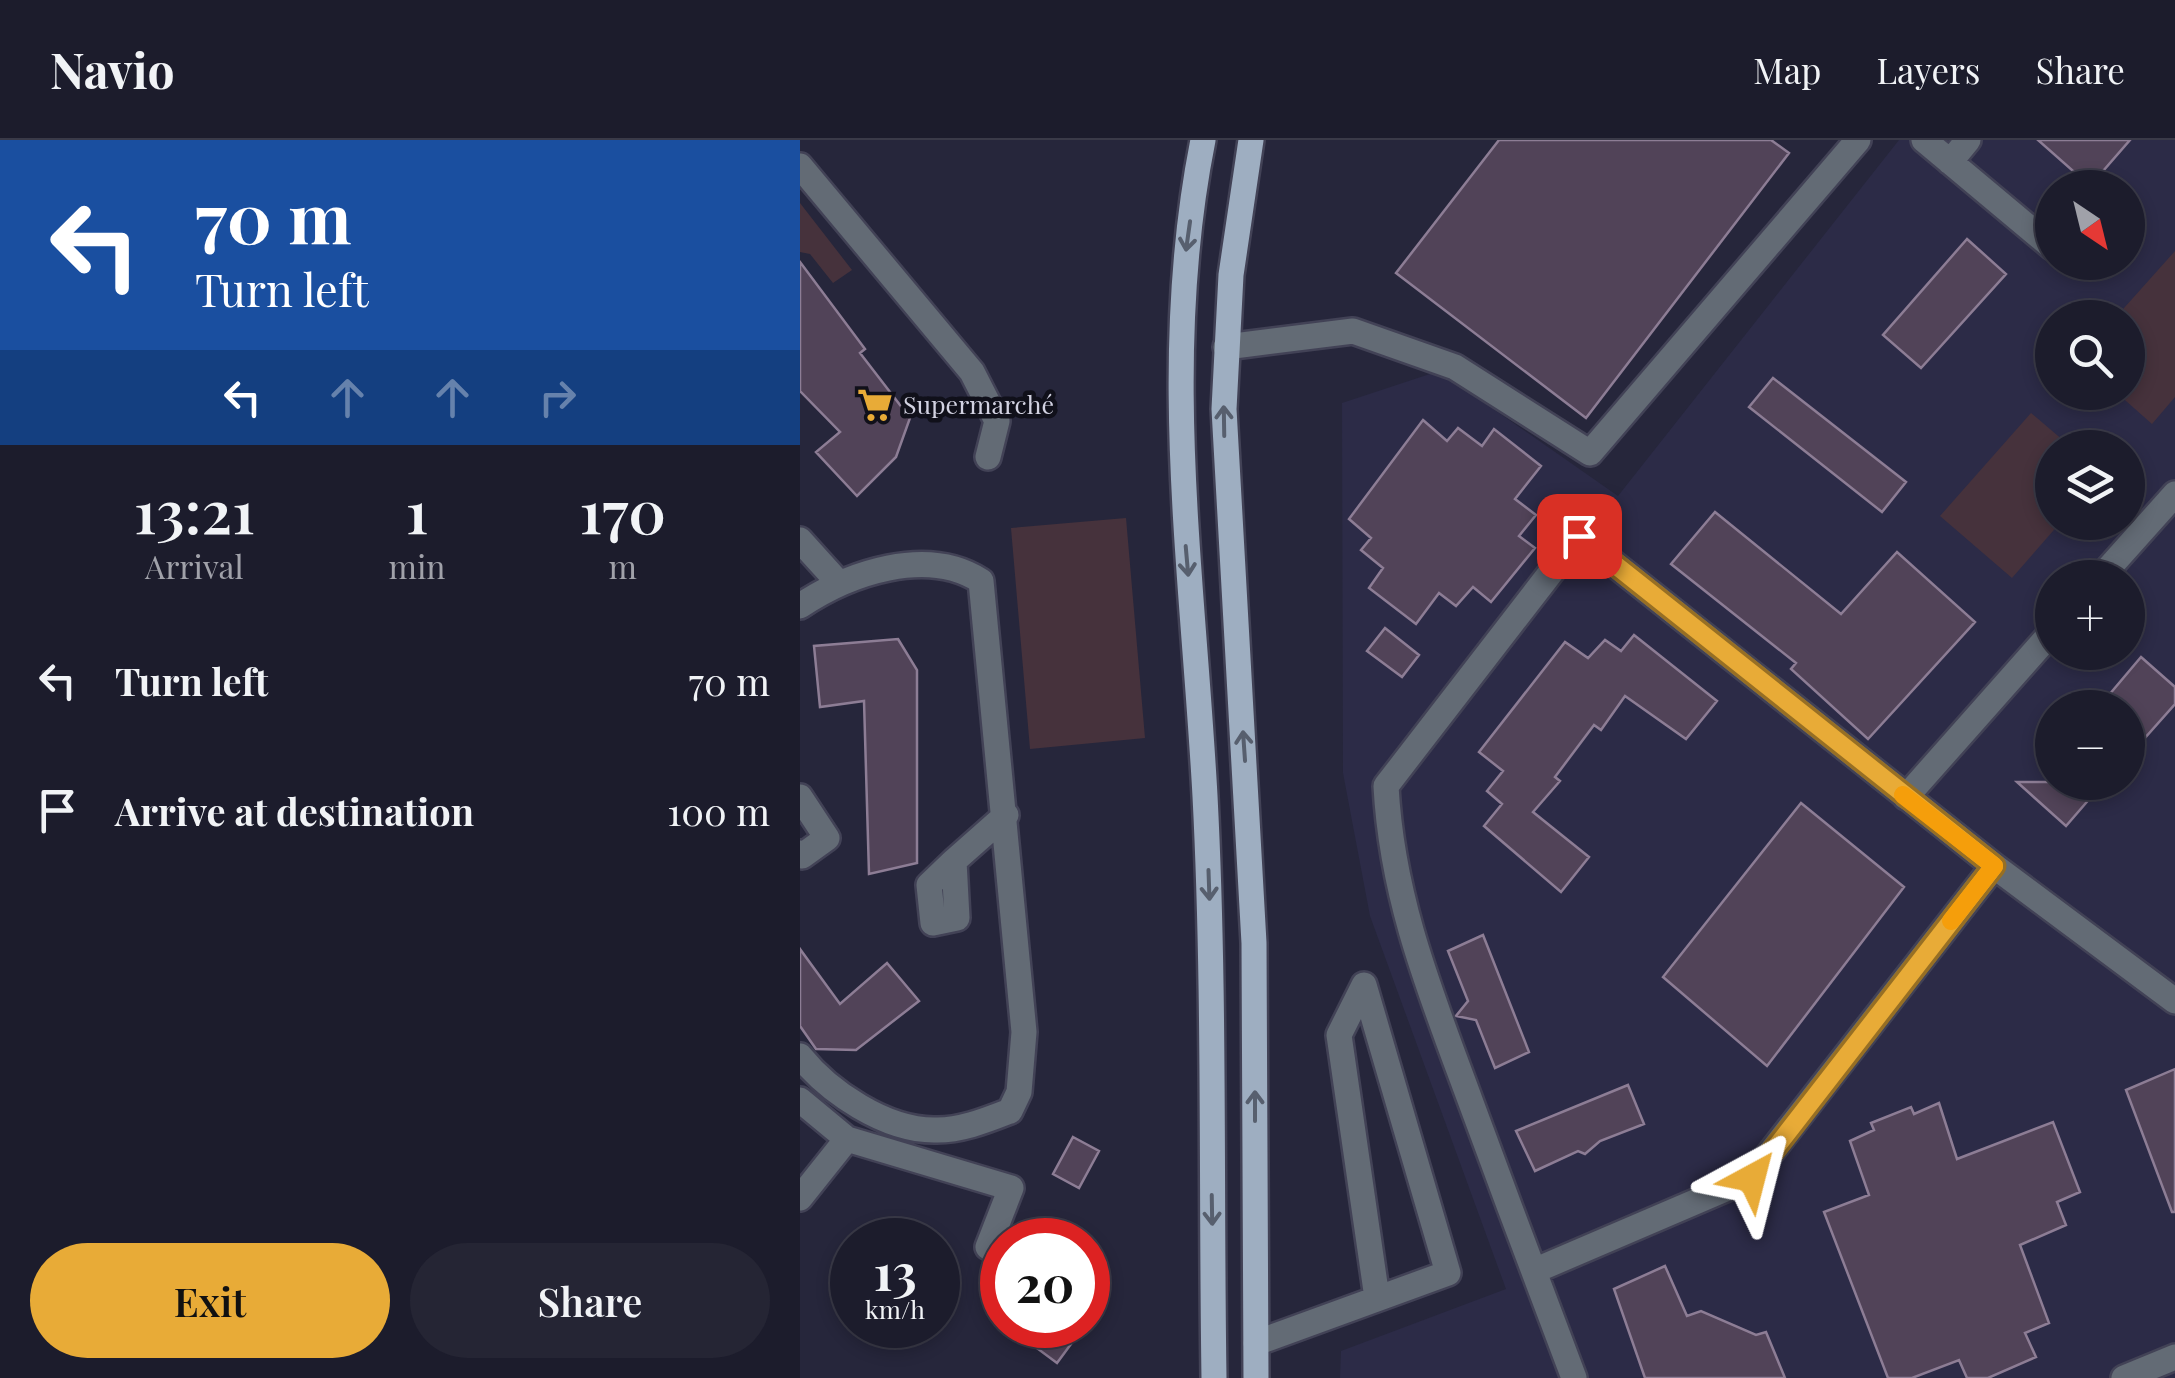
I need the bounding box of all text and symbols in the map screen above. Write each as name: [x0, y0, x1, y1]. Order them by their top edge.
text: Navio: [50, 37, 175, 101]
text: Map: [1753, 46, 1821, 93]
text: Layers: [1876, 46, 1981, 93]
text: Share: [2036, 46, 2125, 93]
text: 70 m: [195, 168, 352, 262]
north arrow: [2035, 170, 2145, 280]
map controls: [2035, 170, 2145, 800]
icon: left: [30, 180, 160, 310]
one-way arrow: [1178, 220, 1197, 252]
text: Turn left: [195, 258, 369, 318]
button: search: [2035, 300, 2145, 410]
icon: left: [215, 370, 270, 425]
icon: ahead: [320, 370, 375, 425]
icon: ahead: [425, 370, 480, 425]
icon: right: [530, 370, 585, 425]
supermarket icon: Supermarché: [856, 386, 894, 424]
place label: Supermarché: [903, 387, 1054, 420]
one-way arrow: [1215, 406, 1234, 438]
button: layers: [2035, 430, 2145, 540]
text: 13:21: [134, 469, 255, 549]
text: 1: [406, 469, 428, 549]
text: 170: [579, 469, 666, 549]
pin: [1537, 494, 1622, 579]
icon: arrive: [1552, 509, 1607, 564]
text: Arrival: [145, 544, 244, 587]
text: min: [389, 544, 445, 587]
text: m: [609, 544, 637, 587]
one-way arrow: [1178, 544, 1197, 576]
button: +: [2035, 560, 2145, 670]
icon: left: [30, 653, 85, 708]
text: Turn left: [115, 655, 268, 706]
text: 70 m: [689, 655, 770, 706]
button: −: [2035, 690, 2145, 800]
one-way arrow: [1234, 730, 1253, 762]
icon: arrive: [30, 783, 85, 838]
text: Arrive at destination: [115, 785, 474, 836]
text: 100 m: [667, 785, 770, 836]
one-way arrow: [1200, 868, 1219, 900]
one-way arrow: [1246, 1090, 1265, 1122]
position arrow: [1700, 1126, 1804, 1230]
one-way arrow: [1202, 1192, 1222, 1225]
speed limit sign: 20: [980, 1218, 1110, 1348]
text: 13: [873, 1237, 917, 1304]
button: Exit: [30, 1243, 390, 1358]
button: Share: [410, 1243, 770, 1358]
text: km/h: [865, 1292, 925, 1325]

